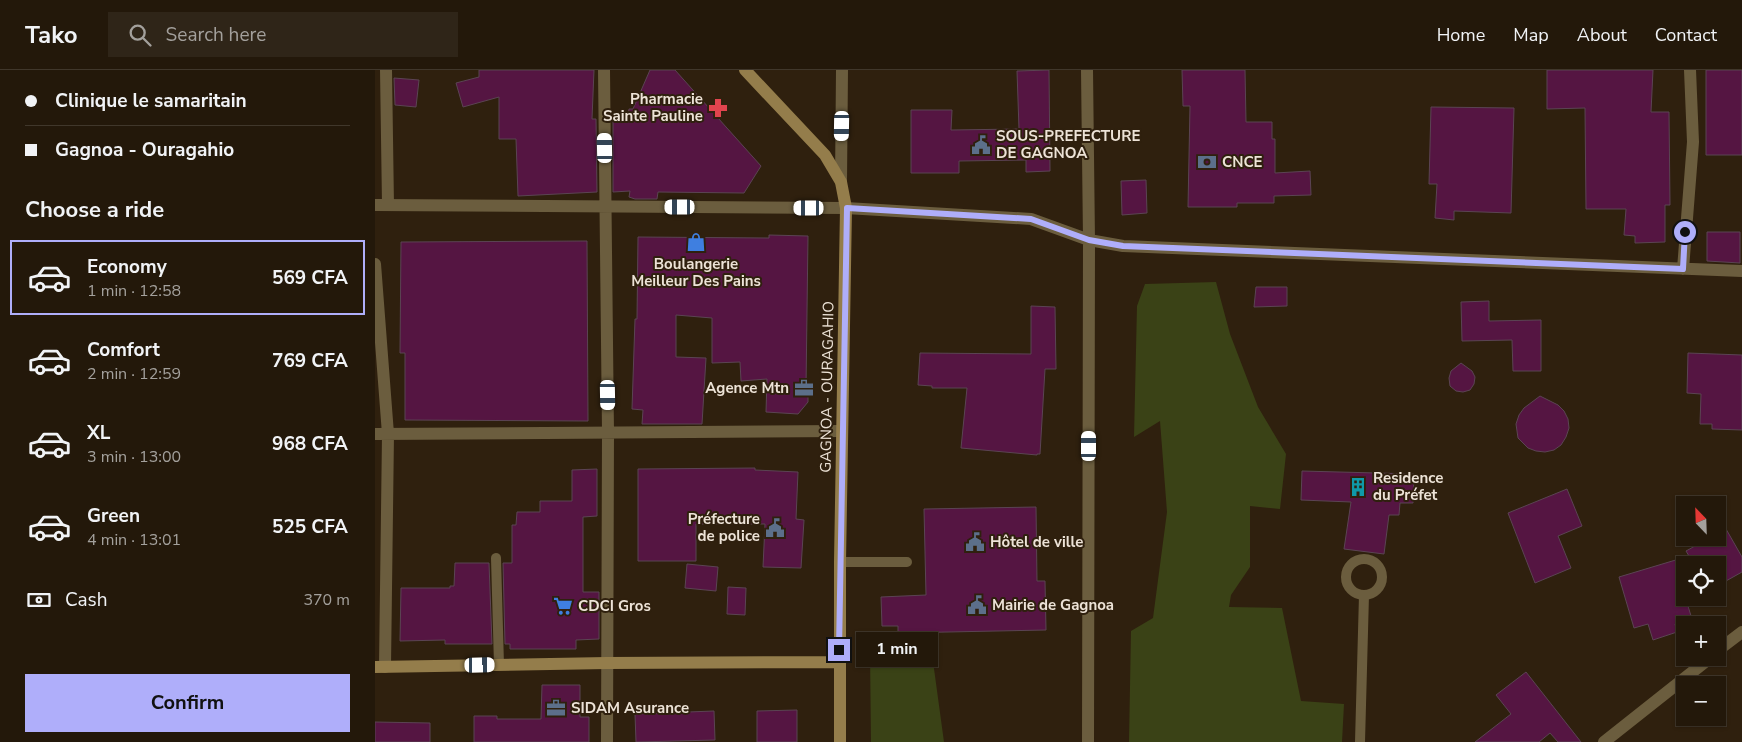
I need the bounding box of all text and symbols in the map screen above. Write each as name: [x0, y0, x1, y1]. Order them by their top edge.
search box: [108, 12, 458, 57]
text: Tako: [25, 19, 78, 51]
icon: search: [126, 21, 154, 49]
text: Search here: [166, 22, 266, 48]
text: Home: [1437, 23, 1485, 47]
text: Map: [1513, 23, 1549, 47]
text: About: [1577, 23, 1627, 47]
text: Contact: [1655, 23, 1717, 47]
text: Clinique le samaritain: [55, 88, 247, 114]
place label: Pharmacie Sainte Pauline: [603, 89, 703, 126]
pharmacy icon: Pharmacie Sainte Pauline: [707, 97, 729, 119]
car: [834, 111, 849, 141]
place label: SOUS-PREFECTURE DE GAGNOA: [996, 126, 1140, 163]
car: [597, 133, 612, 163]
public building icon: SOUS-PREFECTURE DE GAGNOA: [970, 134, 992, 156]
text: Gagnoa - Ouragahio: [55, 137, 234, 163]
bank icon: CNCE: [1196, 151, 1218, 173]
place label: CNCE: [1222, 152, 1263, 172]
text: Choose a ride: [25, 195, 164, 225]
car: [665, 200, 695, 215]
car: [794, 201, 824, 216]
route start: [1674, 221, 1696, 243]
shop icon: Boulangerie Meilleur Des Pains: [685, 231, 707, 253]
text: Economy: [87, 254, 167, 280]
place label: Boulangerie Meilleur Des Pains: [631, 254, 761, 291]
icon: car: [27, 255, 72, 300]
text: 569 CFA: [272, 265, 348, 291]
text: 1 min · 12:58: [87, 280, 181, 302]
street label: GAGNOA - OURAGAHIO: [816, 301, 838, 473]
text: Comfort: [87, 337, 160, 363]
icon: car: [27, 338, 72, 383]
text: 769 CFA: [272, 348, 348, 374]
text: 2 min · 12:59: [87, 363, 181, 385]
office icon: Agence Mtn: [793, 377, 815, 399]
place label: Agence Mtn: [705, 378, 789, 398]
car: [600, 380, 615, 410]
text: XL: [87, 420, 110, 446]
icon: car: [27, 421, 72, 466]
text: 968 CFA: [272, 431, 348, 457]
car: [1081, 431, 1096, 461]
text: 3 min · 13:00: [87, 446, 181, 468]
place label: Residence du Préfet: [1373, 468, 1443, 505]
building icon: Residence du Préfet: [1347, 476, 1369, 498]
north arrow: [1676, 496, 1726, 546]
map controls: [1676, 496, 1726, 726]
text: Green: [87, 503, 140, 529]
icon: car: [27, 504, 72, 549]
place label: Préfecture de police: [688, 509, 760, 546]
text: 525 CFA: [272, 514, 348, 540]
public building icon: Préfecture de police: [764, 517, 786, 539]
text: 4 min · 13:01: [87, 529, 181, 551]
public building icon: Hôtel de ville: [964, 531, 986, 553]
place label: Hôtel de ville: [990, 532, 1083, 552]
button: locate: [1676, 556, 1726, 606]
icon: cash: [25, 586, 53, 614]
text: Cash: [65, 587, 107, 613]
text: 370 m: [303, 589, 350, 611]
public building icon: Mairie de Gagnoa: [966, 594, 988, 616]
supermarket icon: CDCI Gros: [552, 595, 574, 617]
place label: Mairie de Gagnoa: [992, 595, 1114, 615]
place label: CDCI Gros: [578, 596, 651, 616]
button: +: [1676, 616, 1726, 666]
callout: 1 min: [857, 632, 939, 668]
text: 1 min: [876, 638, 918, 660]
route end: [828, 639, 850, 661]
car: [464, 657, 495, 673]
button: Confirm: [25, 674, 350, 732]
button: −: [1676, 676, 1726, 726]
office icon: SIDAM Asurance: [545, 697, 567, 719]
place label: SIDAM Asurance: [571, 698, 689, 718]

